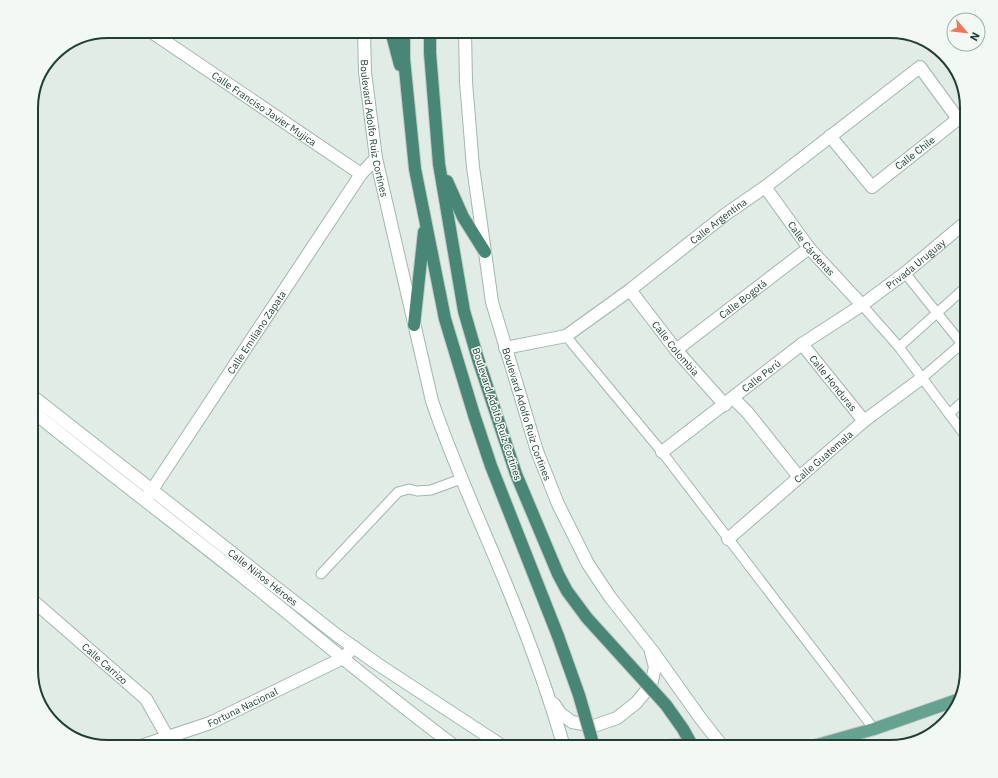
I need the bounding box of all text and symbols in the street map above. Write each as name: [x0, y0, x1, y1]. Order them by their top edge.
north arrow: [946, 12, 986, 52]
text: N: [967, 30, 983, 44]
street label: Boulevard Adolfo Ruiz Cortines: [358, 59, 391, 198]
street label: Calle Franciso Javier Mujica: [209, 68, 320, 149]
street label: Calle Chile: [892, 133, 938, 173]
street label: Calle Argentina: [687, 195, 750, 247]
street label: Calle Cárdenas: [785, 218, 838, 278]
street label: Privada Uruguay: [883, 235, 948, 292]
street label: Calle Bogotá: [716, 276, 770, 321]
street label: Calle Emiliano Zapata: [224, 287, 289, 376]
street label: Calle Colombia: [649, 318, 703, 379]
street label: Boulevard Adolfo Ruíz Cortines: [469, 346, 525, 482]
street label: Boulevard Adolfo Ruiz Cortines: [500, 346, 555, 483]
street label: Calle Honduras: [807, 352, 860, 414]
street label: Calle Perú: [739, 357, 783, 395]
street label: Calle Guatemala: [791, 427, 856, 486]
street label: Calle Niños Héroes: [226, 546, 301, 609]
street label: Calle Carrizo: [79, 640, 131, 687]
street label: Fortuna Nacional: [205, 684, 280, 730]

